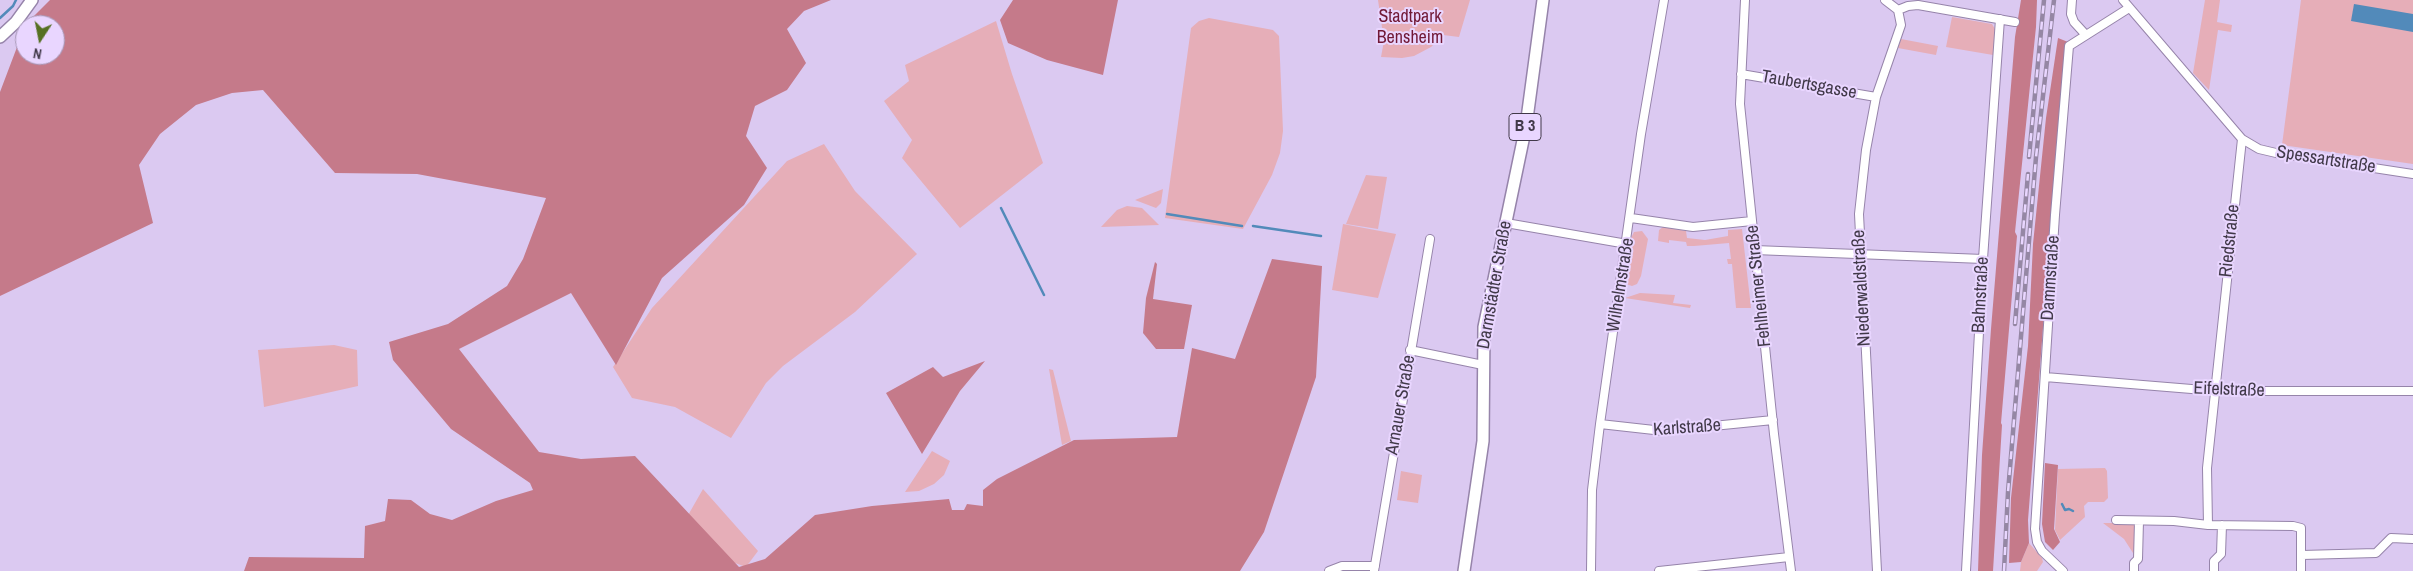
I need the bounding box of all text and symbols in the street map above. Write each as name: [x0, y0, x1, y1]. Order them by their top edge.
park label: Stadtpark Bensheim: [1377, 6, 1443, 48]
north arrow: [15, 15, 65, 65]
text: N: [32, 44, 43, 63]
street label: Taubertsgasse: [1760, 66, 1858, 104]
road number: B 3: [1509, 114, 1541, 140]
street label: Spessartstraße: [2275, 142, 2377, 178]
street label: Riedstraße: [2215, 204, 2245, 278]
street label: Darmstädter Straße: [1473, 219, 1517, 351]
street label: Fehlheimer Straße: [1742, 224, 1776, 348]
street label: Niederwaldstraße: [1848, 229, 1876, 347]
street label: Dammstraße: [2037, 235, 2065, 321]
street label: Wilhelmstraße: [1603, 236, 1639, 334]
street label: Bahnstraße: [1968, 256, 1994, 334]
street label: Arnauer Straße: [1382, 353, 1420, 457]
street label: Eifelstraße: [2193, 378, 2265, 402]
street label: Karlstraße: [1652, 415, 1722, 441]

